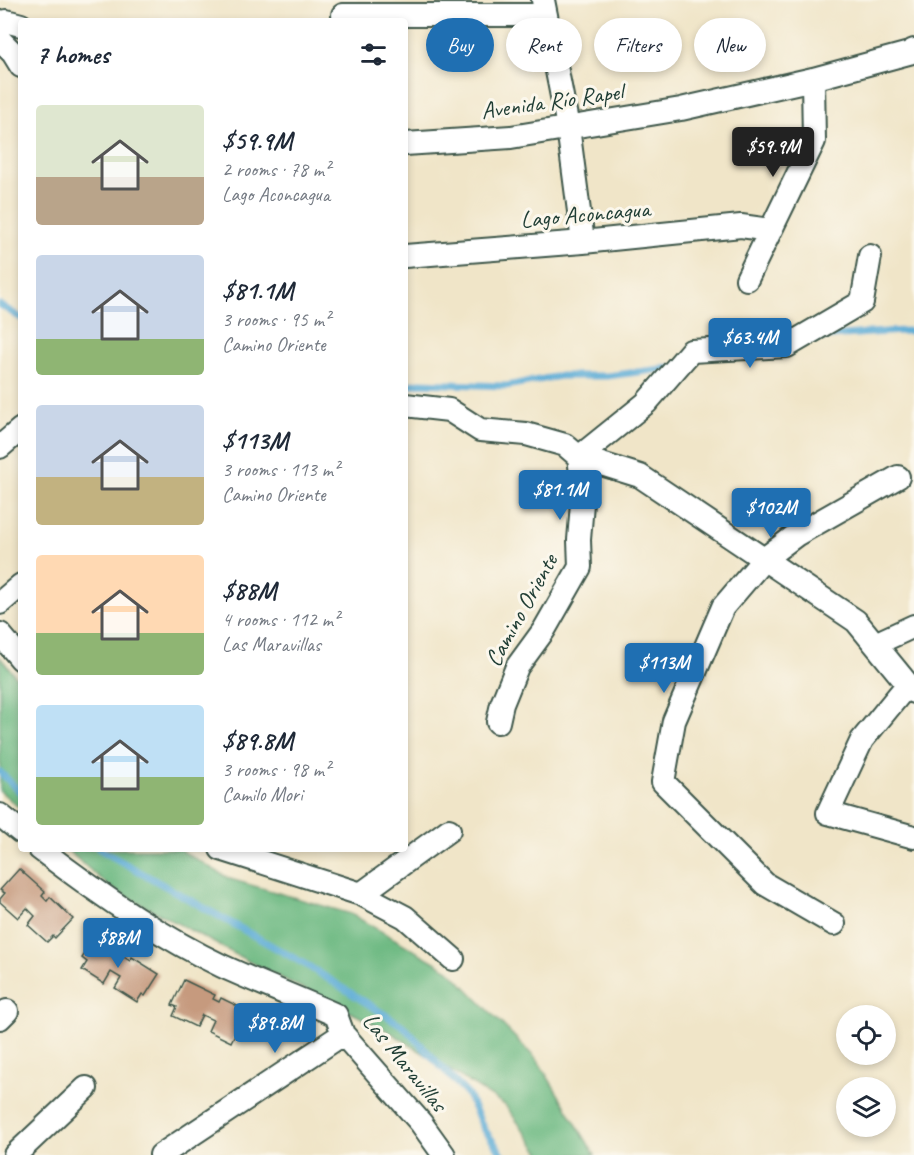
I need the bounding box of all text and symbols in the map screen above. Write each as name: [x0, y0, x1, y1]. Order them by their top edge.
chip: Buy: [426, 18, 494, 72]
chip: Rent: [506, 18, 582, 72]
chip: Filters: [594, 18, 682, 72]
chip: New: [694, 18, 766, 72]
text: 7 homes: [36, 38, 109, 71]
icon: filters: [357, 38, 390, 71]
street label: Avenida Río Rapel: [479, 76, 629, 126]
text: $59.9M: [222, 124, 292, 157]
pin: $59.9M: [724, 127, 822, 178]
icon: home: [84, 129, 156, 201]
text: $59.9M: [746, 134, 800, 159]
text: 2 rooms · 78 m²: [222, 157, 330, 182]
text: Lago Aconcagua: [222, 182, 330, 207]
street label: Lago Aconcagua: [519, 193, 653, 235]
text: $81.1M: [222, 274, 293, 307]
icon: home: [84, 279, 156, 351]
text: 3 rooms · 95 m²: [222, 307, 330, 332]
pin: $63.4M: [701, 318, 799, 369]
text: $63.4M: [723, 325, 777, 350]
text: Camino Oriente: [222, 332, 326, 357]
text: $113M: [222, 424, 288, 457]
icon: home: [84, 429, 156, 501]
text: 3 rooms · 113 m²: [222, 457, 339, 482]
pin: $81.1M: [511, 470, 609, 521]
text: $81.1M: [533, 477, 587, 502]
text: Camino Oriente: [222, 482, 326, 507]
pin: $102M: [729, 488, 813, 539]
text: $102M: [746, 495, 796, 520]
street label: Camino Oriente: [478, 546, 565, 672]
text: $88M: [222, 574, 276, 607]
icon: home: [84, 579, 156, 651]
text: 4 rooms · 112 m²: [222, 607, 339, 632]
text: Las Maravillas: [222, 632, 321, 657]
pin: $113M: [622, 643, 706, 694]
text: $113M: [639, 650, 689, 675]
text: $89.8M: [222, 724, 293, 757]
icon: home: [84, 729, 156, 801]
text: 3 rooms · 98 m²: [222, 757, 330, 782]
text: Camilo Mori: [222, 782, 303, 807]
pin: $88M: [82, 918, 154, 969]
text: $88M: [97, 925, 139, 950]
pin: $89.8M: [226, 1003, 324, 1054]
map controls: [836, 1005, 896, 1137]
button: locate: [836, 1005, 896, 1065]
street label: Las Maravillas: [356, 1007, 455, 1119]
text: $89.8M: [248, 1010, 302, 1035]
button: layers: [836, 1077, 896, 1137]

